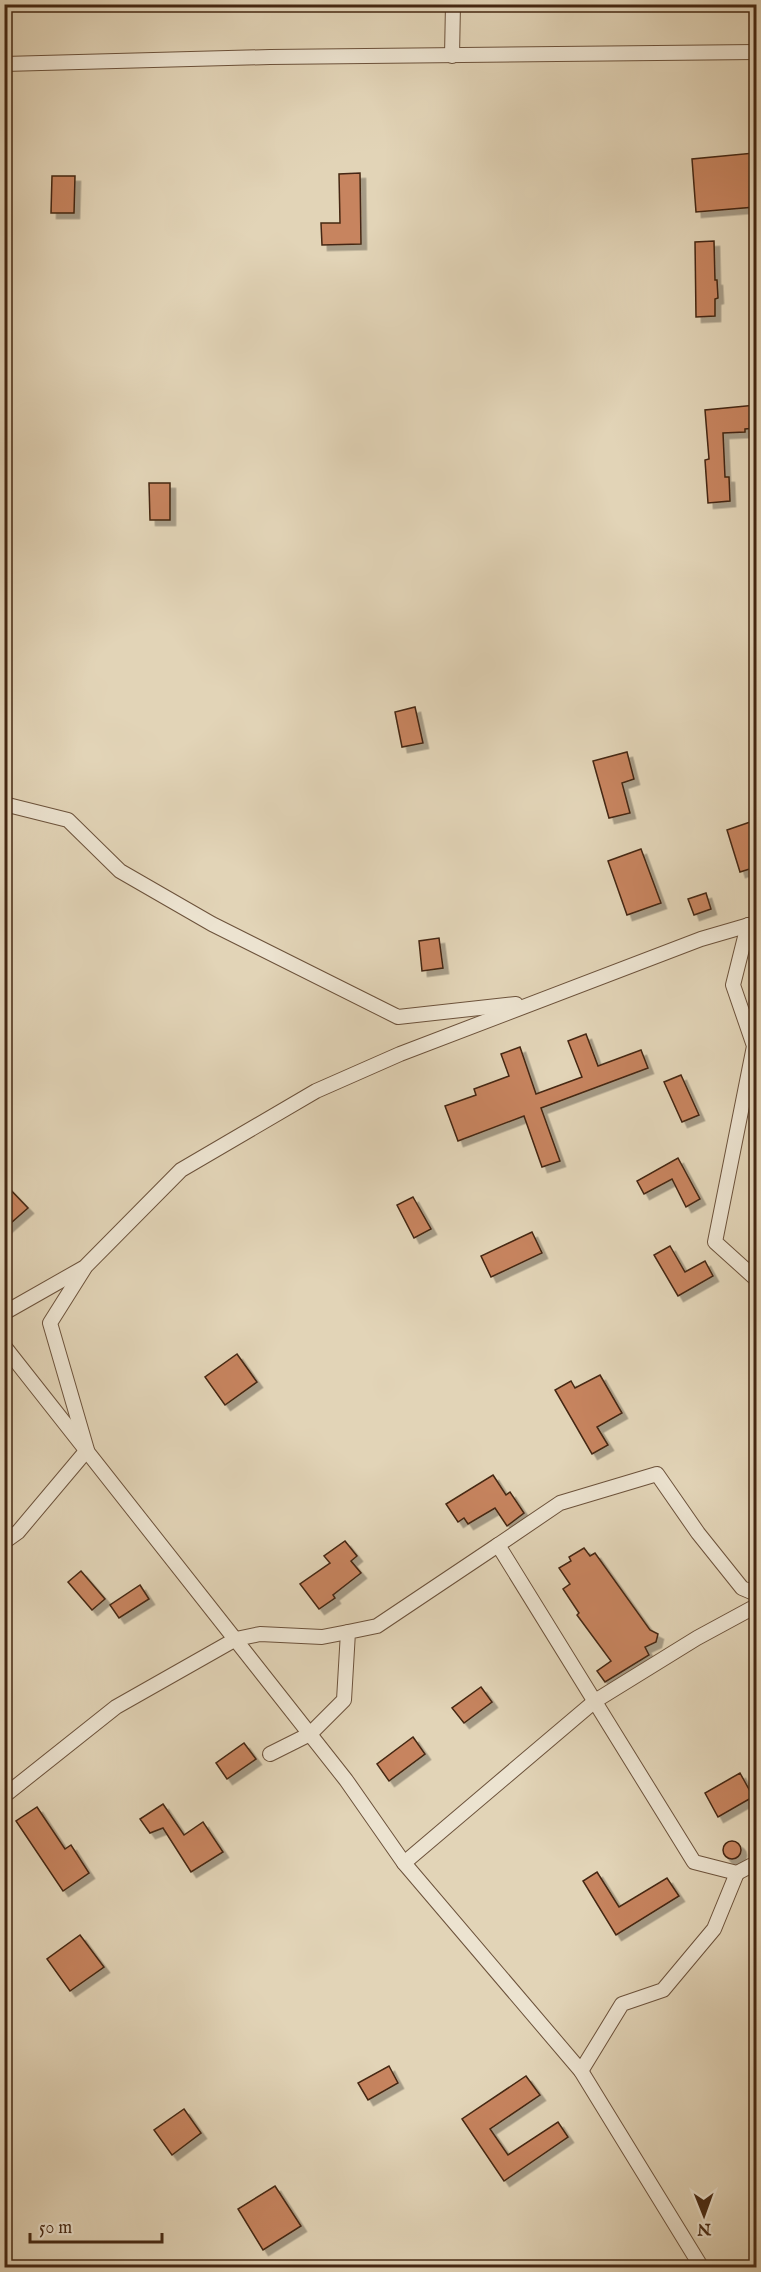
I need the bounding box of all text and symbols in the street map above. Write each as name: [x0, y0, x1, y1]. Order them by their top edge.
north arrow: [674, 2185, 734, 2245]
scale bar: [30, 2206, 162, 2244]
text: 50 m: [39, 2217, 72, 2240]
text: N: [697, 2218, 712, 2238]

